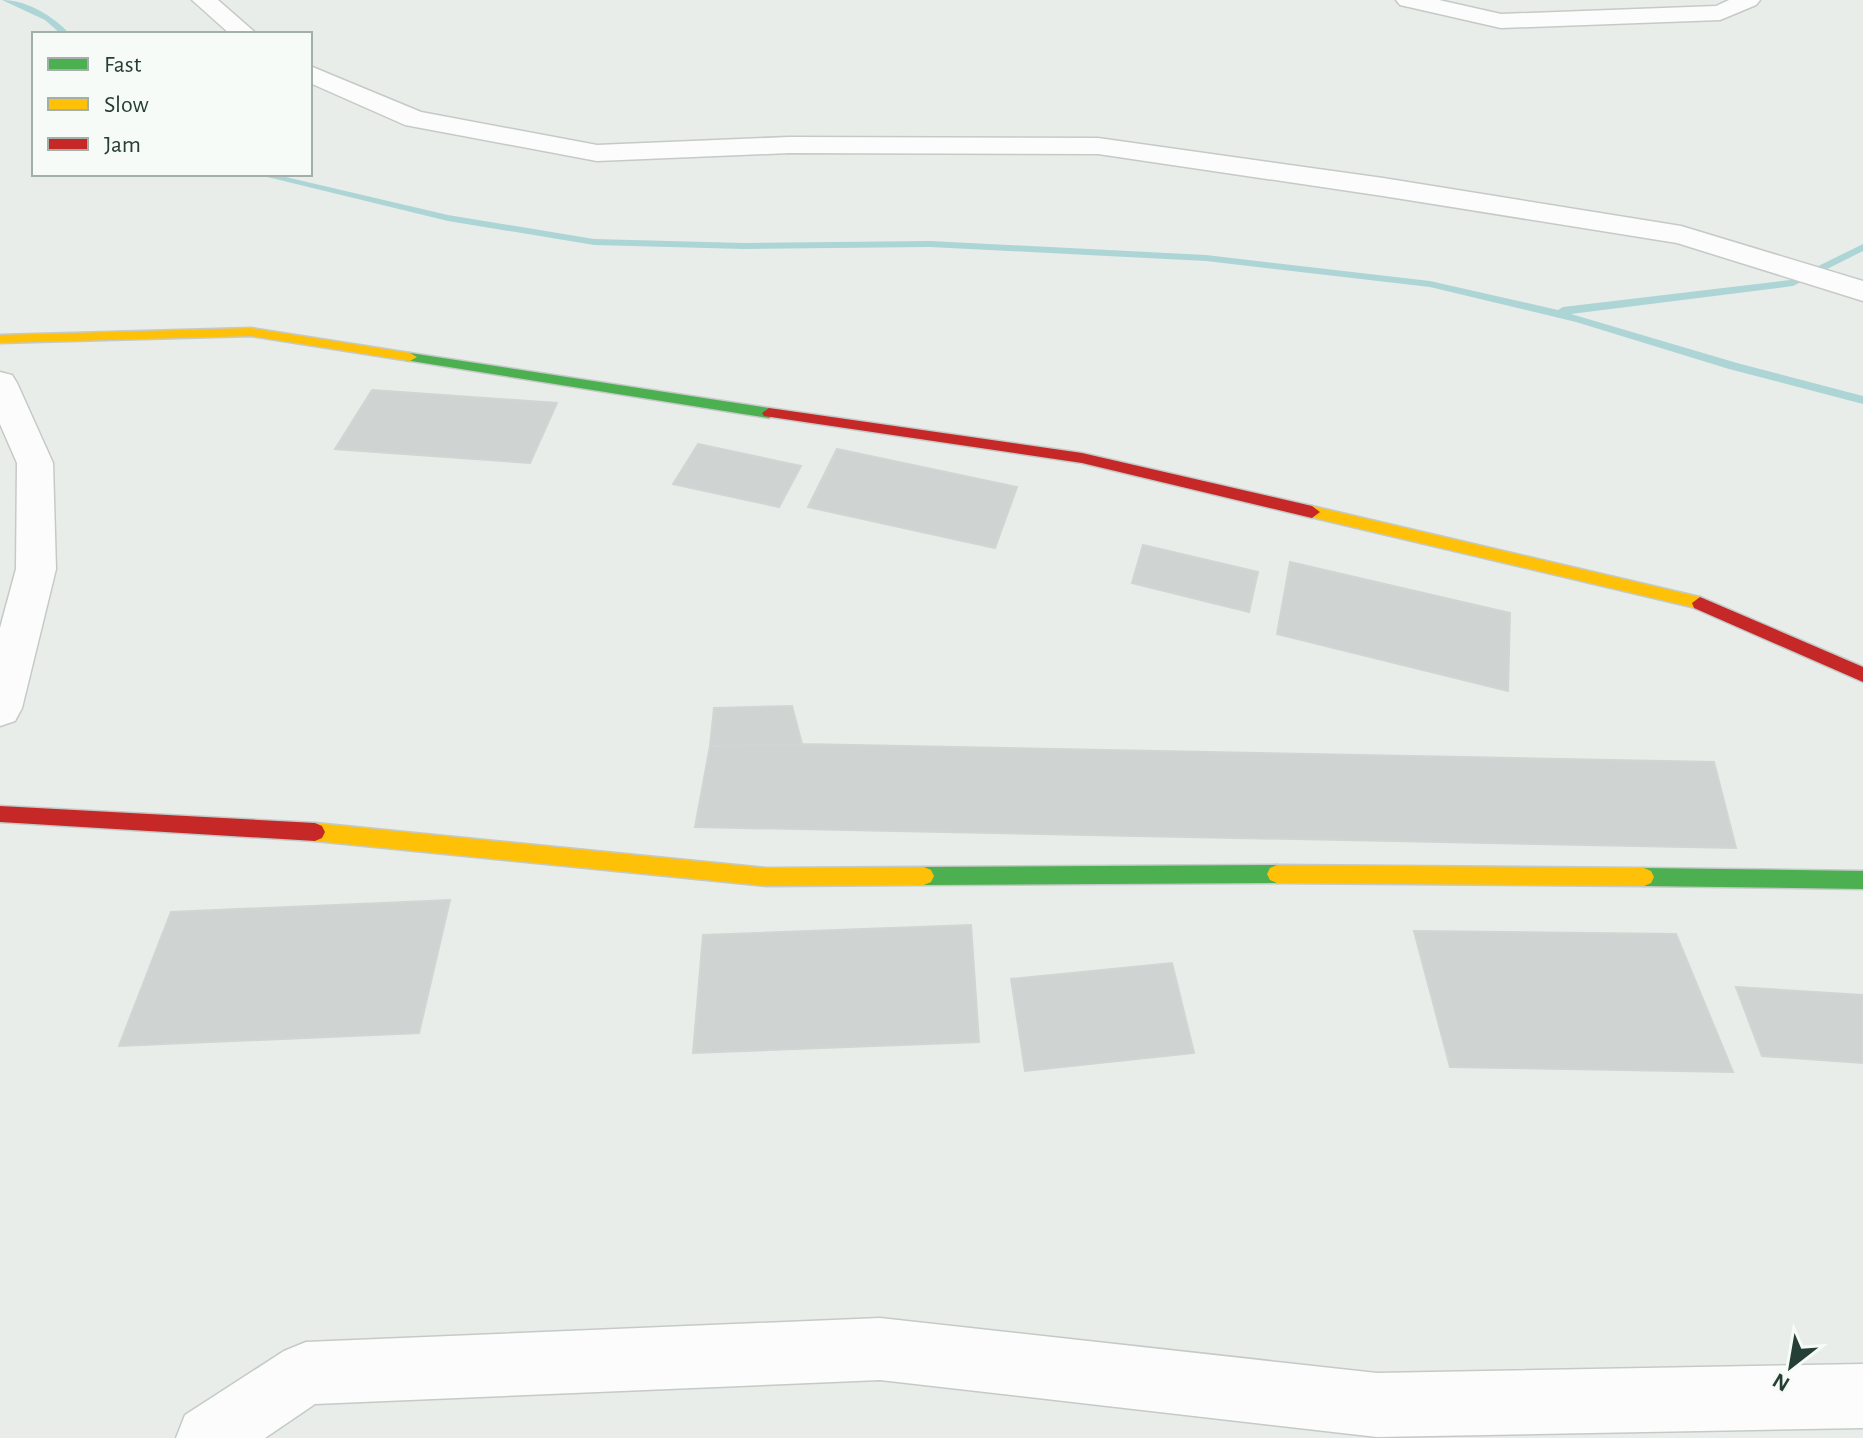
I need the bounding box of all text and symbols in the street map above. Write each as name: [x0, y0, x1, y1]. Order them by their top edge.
legend: [32, 32, 312, 176]
text: Fast: [104, 53, 142, 77]
text: Slow: [104, 93, 149, 117]
text: Jam: [104, 133, 141, 157]
north arrow: [1751, 1326, 1831, 1406]
text: N: [1769, 1369, 1793, 1396]

